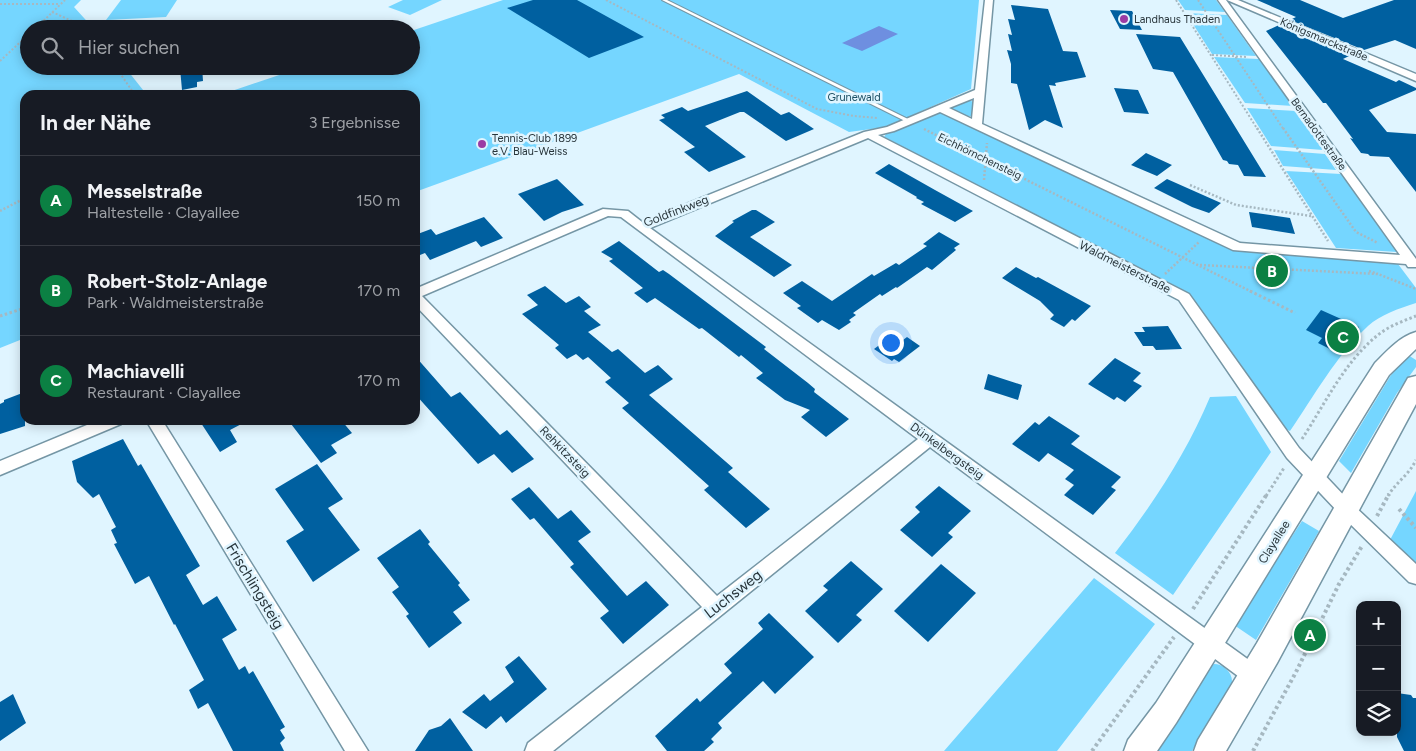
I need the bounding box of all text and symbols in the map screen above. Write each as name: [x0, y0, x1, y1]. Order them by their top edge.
marker: Landhaus Thaden: [1118, 13, 1130, 25]
place label: Landhaus Thaden: [1134, 13, 1220, 26]
street label: Königsmarckstraße: [1278, 15, 1370, 64]
search box: [20, 20, 420, 75]
icon: search: [38, 34, 66, 62]
text: Hier suchen: [78, 36, 179, 59]
park label: Grunewald: [827, 91, 881, 104]
street label: Bernadottestraße: [1288, 96, 1349, 173]
text: In der Nähe: [40, 110, 151, 135]
text: 3 Ergebnisse: [309, 113, 400, 132]
street label: Eichhörnchensteig: [936, 130, 1024, 182]
place label: Tennis-Club 1899 e.V. Blau-Weiss: [492, 132, 577, 158]
marker: Tennis-Club 1899 e.V. Blau-Weiss: [476, 138, 488, 150]
text: Messelstraße: [87, 180, 202, 203]
text: A: [50, 191, 62, 210]
text: 150 m: [356, 191, 400, 210]
street label: Goldfinkweg: [642, 192, 710, 230]
text: Haltestelle · Clayallee: [87, 203, 239, 222]
street label: Waldmeisterstraße: [1077, 238, 1173, 296]
pin: B: [1256, 252, 1288, 290]
text: Robert-Stolz-Anlage: [87, 270, 267, 293]
text: B: [51, 281, 61, 300]
text: 170 m: [357, 281, 400, 300]
text: Park · Waldmeisterstraße: [87, 293, 264, 312]
pin: C: [1327, 318, 1359, 356]
your location: [878, 330, 904, 356]
text: Machiavelli: [87, 360, 185, 383]
text: C: [50, 371, 62, 390]
text: 170 m: [357, 371, 400, 390]
text: Restaurant · Clayallee: [87, 383, 241, 402]
street label: Dünkelbergsteig: [907, 420, 987, 482]
street label: Rehkitzsteig: [537, 423, 593, 481]
street label: Clayallee: [1255, 518, 1293, 566]
street label: Frischlingsteig: [222, 540, 288, 632]
street label: Luchsweg: [701, 566, 765, 622]
map controls: [1356, 601, 1401, 736]
button: +: [1356, 601, 1401, 646]
pin: A: [1294, 616, 1326, 654]
button: −: [1356, 646, 1401, 691]
button: layers: [1356, 691, 1401, 736]

